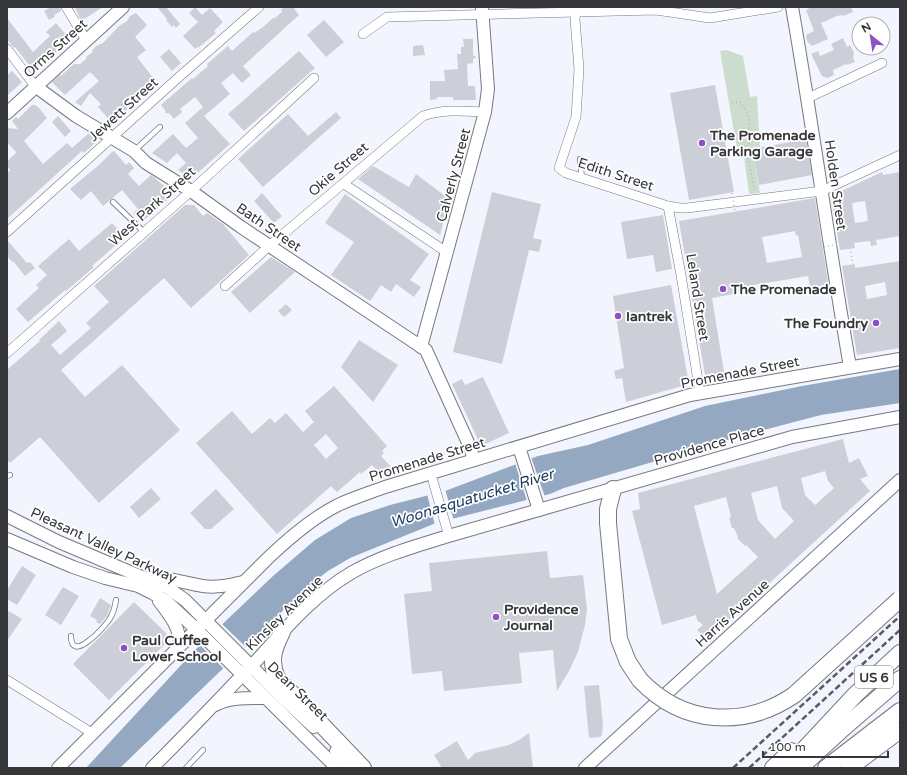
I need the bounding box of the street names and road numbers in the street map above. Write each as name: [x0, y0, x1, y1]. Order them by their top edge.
street label: Orms Street: [20, 15, 91, 81]
street label: Jewett Street: [85, 73, 162, 145]
street label: Calverly Street: [433, 126, 474, 224]
street label: Okie Street: [305, 138, 372, 200]
street label: Holden Street: [821, 139, 850, 232]
street label: Edith Street: [576, 154, 656, 195]
street label: West Park Street: [106, 163, 200, 250]
street label: Bath Street: [233, 199, 305, 256]
street label: Leland Street: [682, 252, 713, 343]
street label: Promenade Street: [679, 353, 802, 392]
street label: Providence Place: [652, 422, 766, 469]
street label: Promenade Street: [367, 434, 488, 485]
street label: Pleasant Valley Parkway: [28, 504, 180, 587]
street label: Kinsley Avenue: [242, 572, 327, 654]
street label: Harris Avenue: [692, 576, 773, 651]
street label: Dean Street: [264, 658, 332, 725]
road number: US 6: [855, 666, 893, 688]

